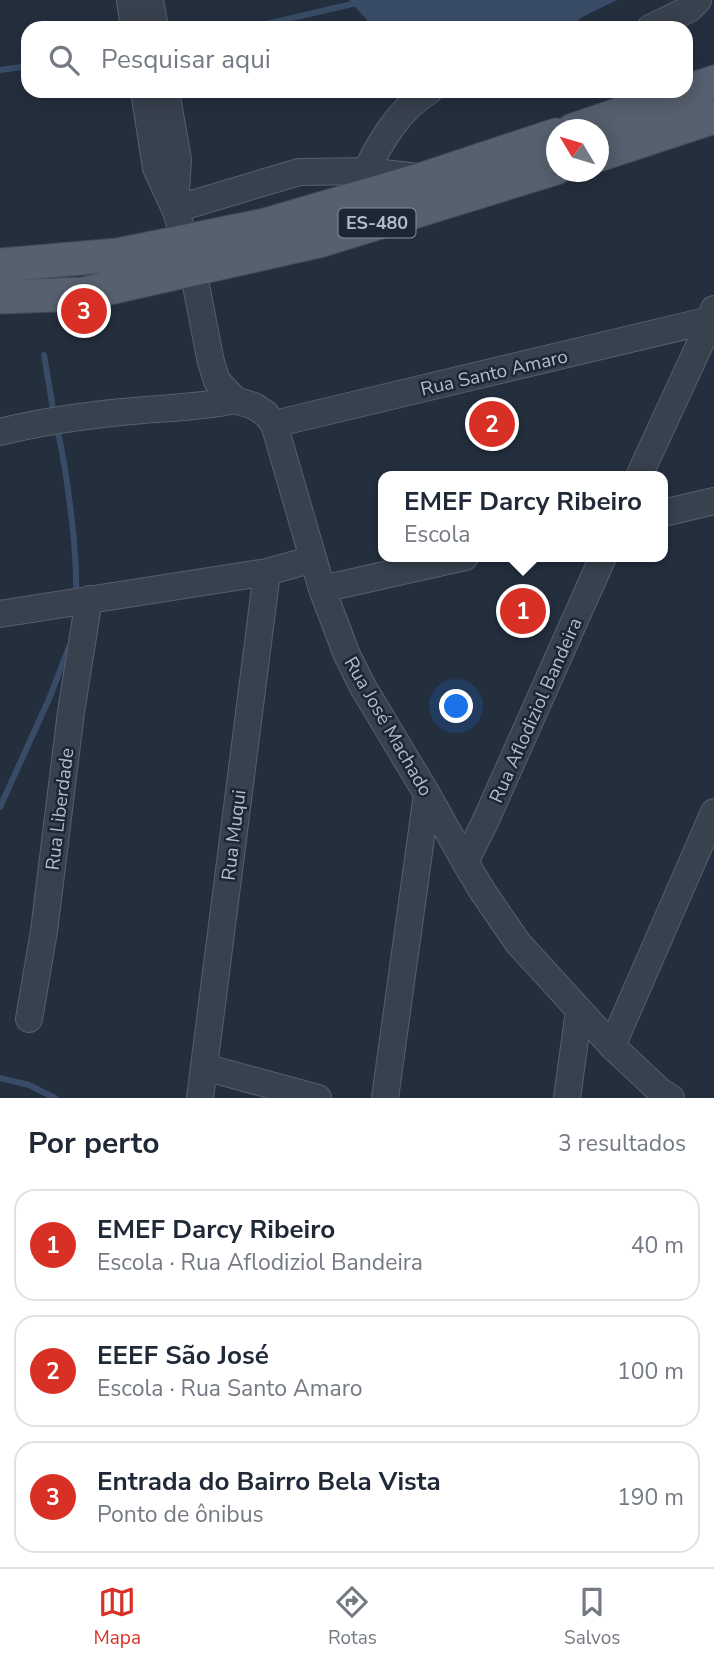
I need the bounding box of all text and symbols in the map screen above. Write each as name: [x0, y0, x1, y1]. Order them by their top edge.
search box: [21, 21, 693, 98]
icon: search: [45, 41, 83, 79]
text: Pesquisar aqui: [101, 42, 271, 77]
north arrow: [546, 119, 609, 182]
road number: ES-480: [338, 208, 416, 238]
pin: 3: [61, 285, 107, 337]
street label: Rua Santo Amaro: [418, 343, 570, 403]
pin: 2: [469, 398, 515, 450]
popup: [378, 471, 668, 562]
text: EMEF Darcy Ribeiro: [404, 484, 642, 519]
text: Escola: [404, 519, 470, 550]
pin: 1: [500, 585, 546, 637]
street label: Rua Aflodiziol Bandeira: [483, 614, 589, 807]
street label: Rua José Machado: [338, 652, 439, 801]
your location: [439, 689, 473, 723]
street label: Rua Liberdade: [40, 746, 80, 872]
street label: Rua Muqui: [216, 788, 252, 882]
text: Por perto: [28, 1123, 159, 1164]
text: 3 resultados: [558, 1128, 686, 1159]
text: EMEF Darcy Ribeiro: [97, 1212, 335, 1247]
text: 1: [46, 1230, 60, 1261]
text: 40 m: [631, 1230, 684, 1261]
text: Escola · Rua Aflodiziol Bandeira: [97, 1247, 423, 1278]
text: EEEF São José: [97, 1338, 269, 1373]
text: 2: [46, 1356, 60, 1387]
text: 100 m: [617, 1356, 684, 1387]
text: Escola · Rua Santo Amaro: [97, 1373, 363, 1404]
text: Entrada do Bairro Bela Vista: [97, 1464, 441, 1499]
text: 3: [46, 1482, 60, 1513]
text: 190 m: [617, 1482, 684, 1513]
text: Ponto de ônibus: [97, 1499, 264, 1530]
tab: Mapa: [94, 1583, 141, 1651]
tab: Rotas: [328, 1583, 377, 1651]
tab: Salvos: [564, 1583, 620, 1651]

